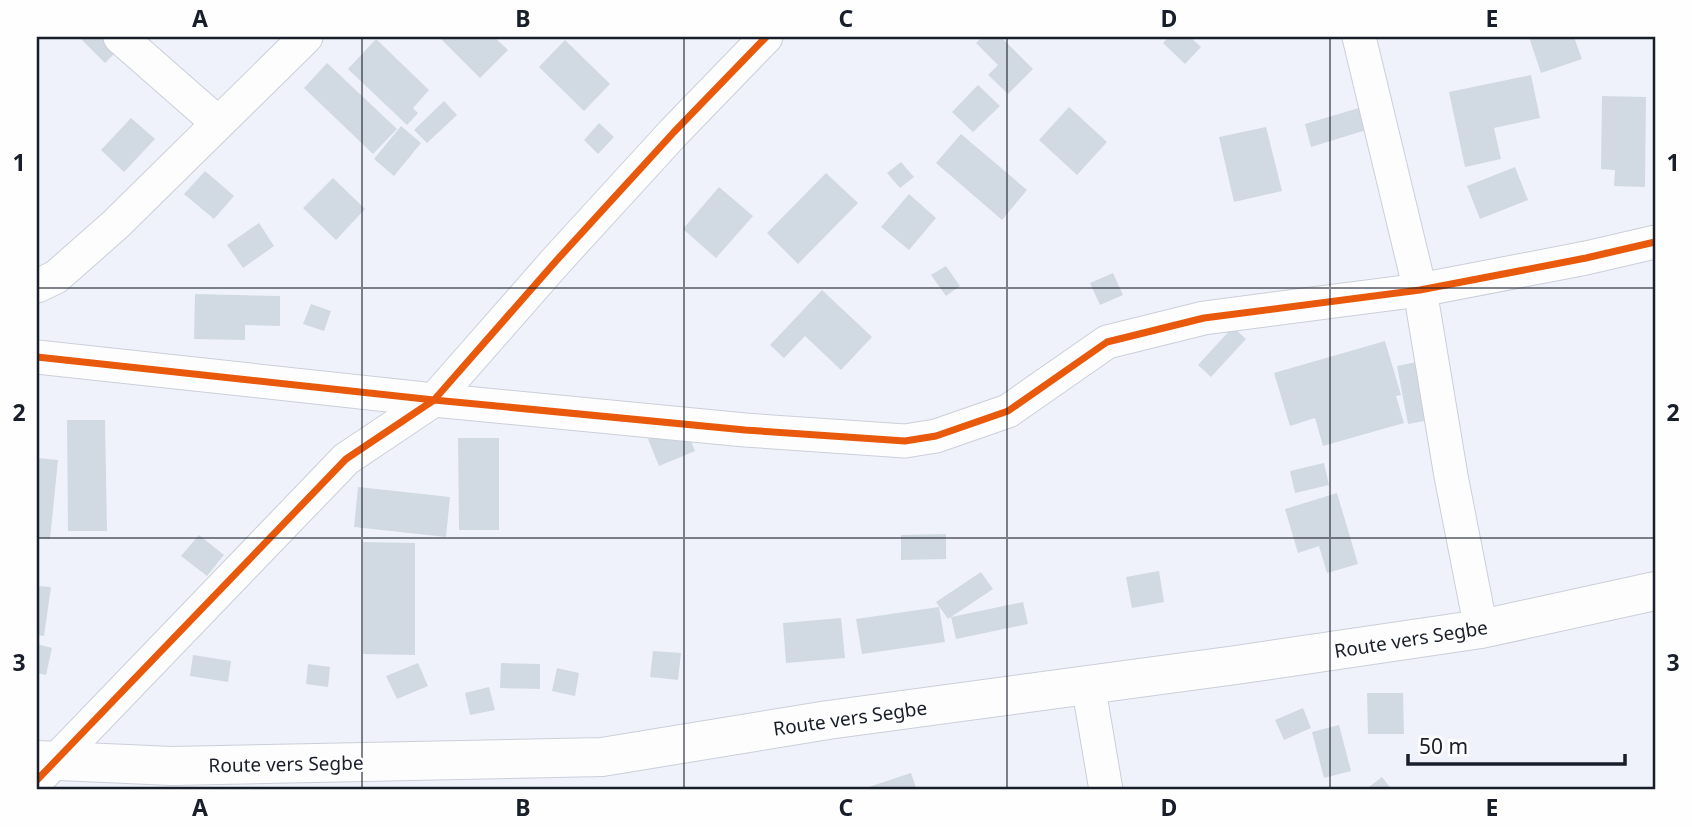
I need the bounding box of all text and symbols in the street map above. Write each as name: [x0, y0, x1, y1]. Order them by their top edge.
text: A: [192, 2, 208, 34]
text: B: [515, 2, 531, 34]
text: C: [839, 2, 854, 34]
text: D: [1161, 2, 1177, 34]
text: E: [1486, 2, 1498, 34]
text: 1: [12, 146, 26, 178]
text: 1: [1666, 146, 1680, 178]
text: 2: [12, 396, 26, 428]
text: 2: [1666, 396, 1680, 428]
street label: Route vers Segbe: [1332, 614, 1490, 664]
text: 3: [12, 646, 26, 678]
text: 3: [1666, 646, 1680, 678]
street label: Route vers Segbe: [771, 694, 929, 742]
scale bar: [1408, 722, 1626, 766]
text: 50 m: [1419, 732, 1468, 760]
street label: Route vers Segbe: [208, 750, 364, 778]
text: A: [192, 791, 208, 823]
text: B: [515, 791, 531, 823]
text: C: [839, 791, 854, 823]
text: D: [1161, 791, 1177, 823]
text: E: [1486, 791, 1498, 823]

